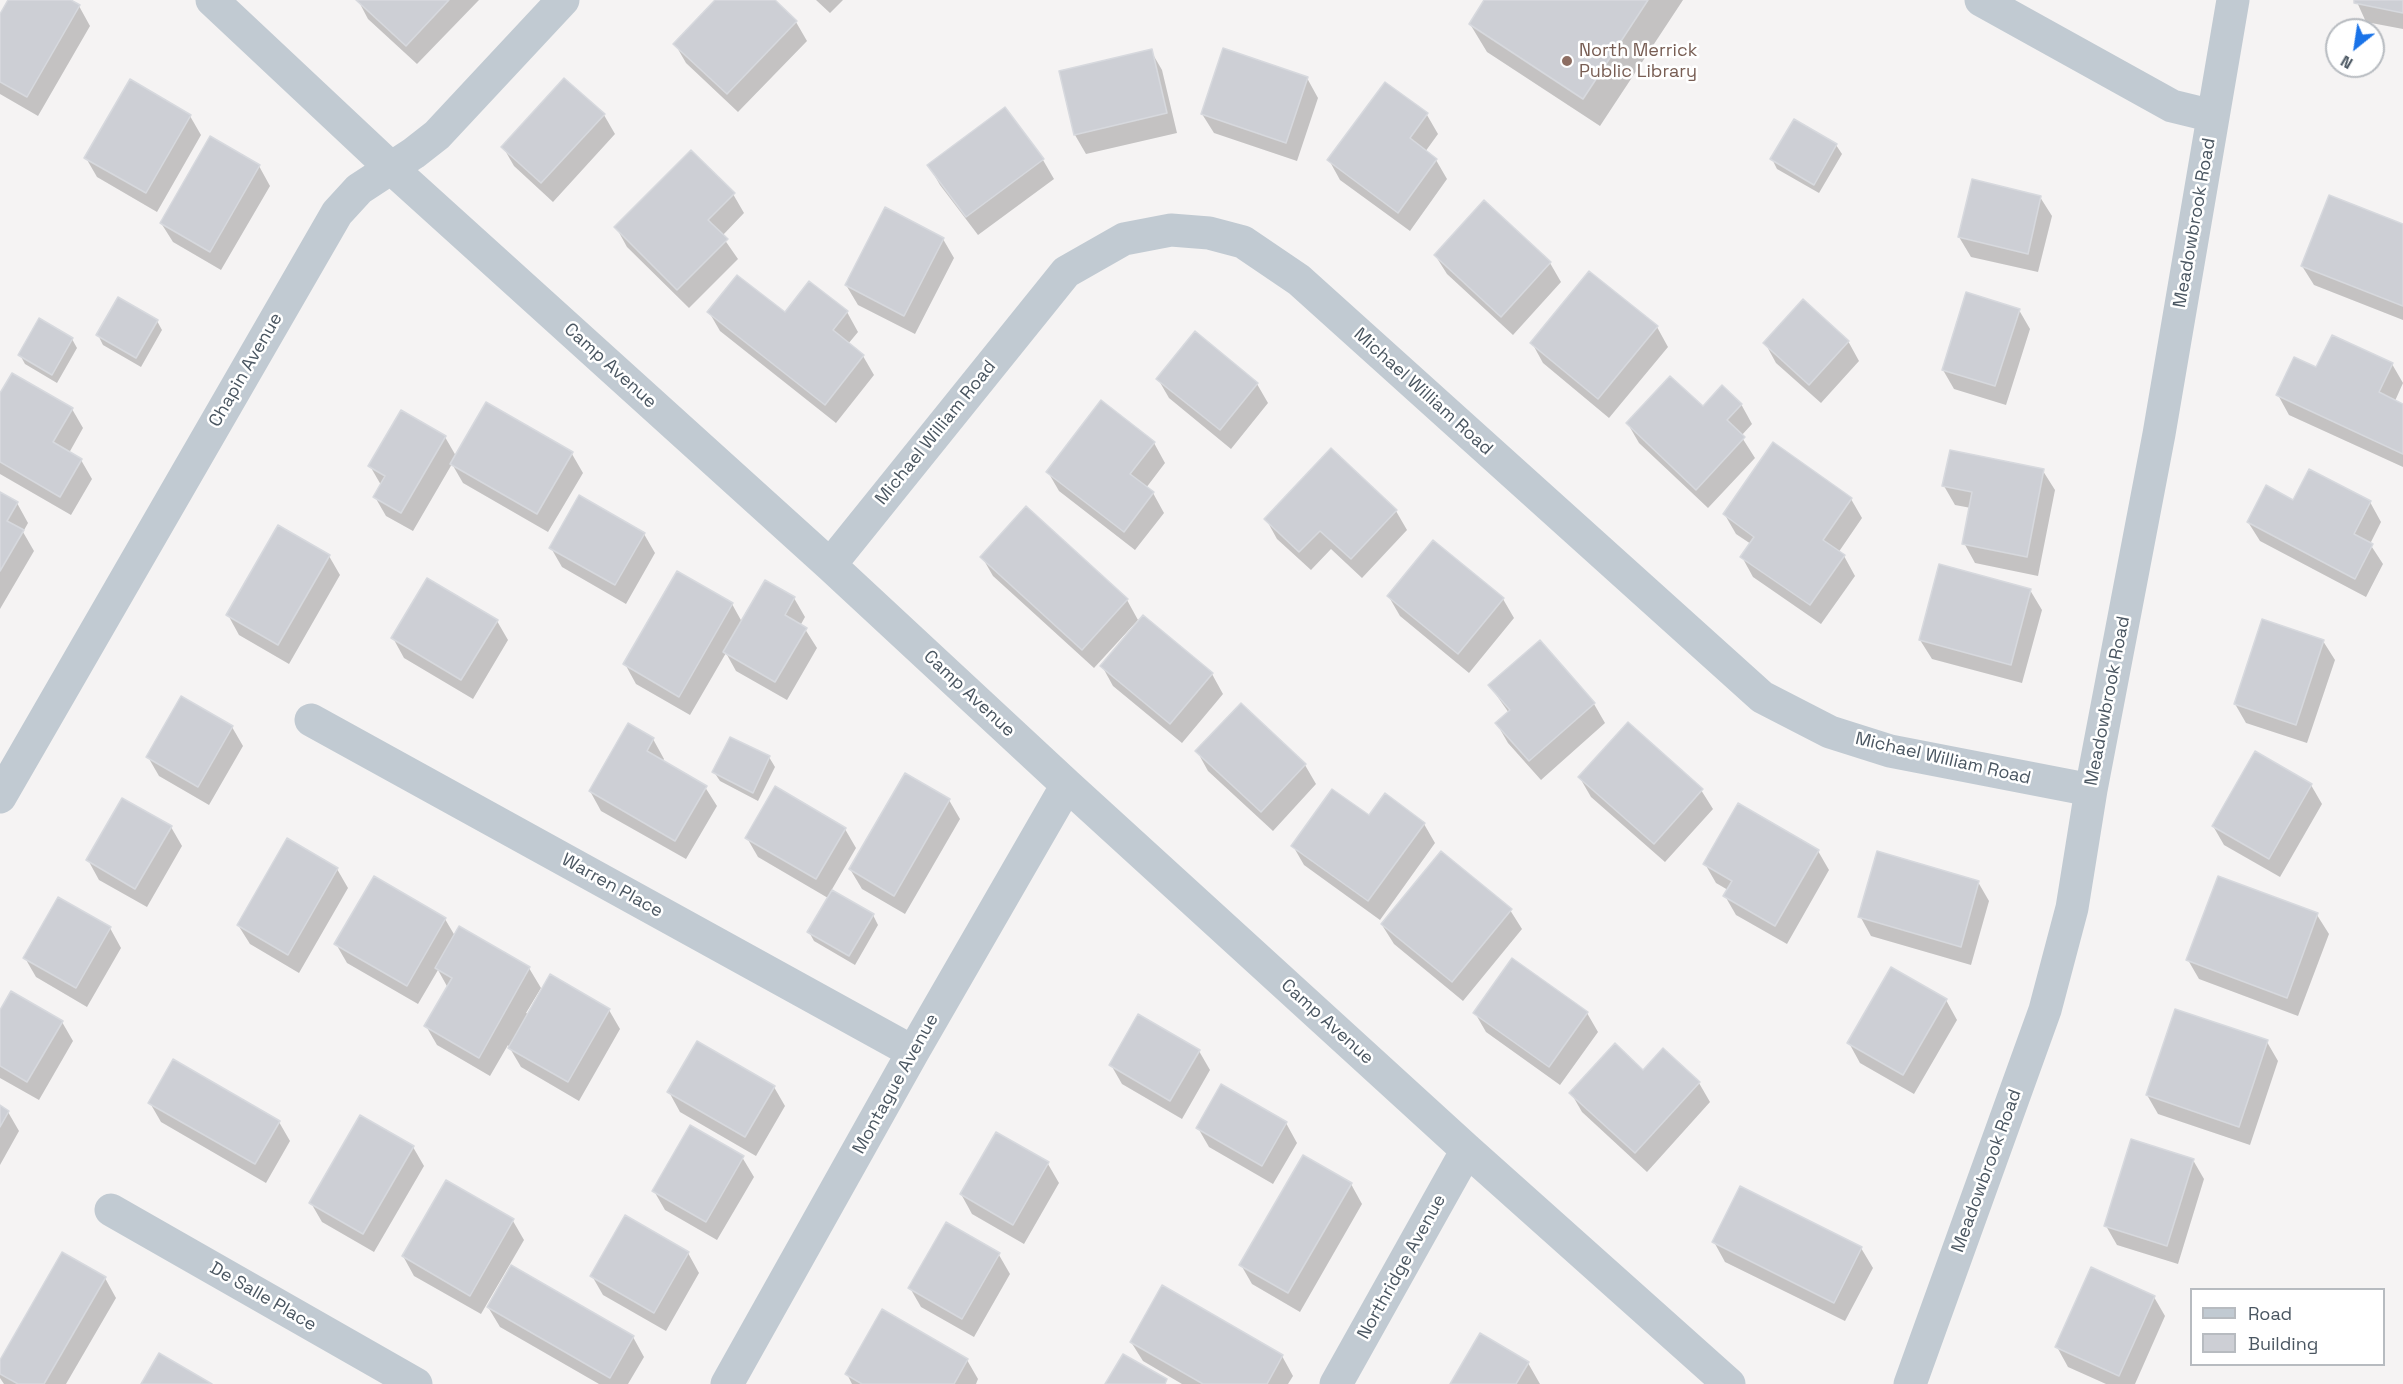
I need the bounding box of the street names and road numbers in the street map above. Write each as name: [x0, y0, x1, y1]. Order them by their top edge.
street label: Meadowbrook Road: [2169, 136, 2221, 310]
street label: Chapin Avenue: [205, 309, 287, 431]
street label: Camp Avenue: [559, 319, 661, 413]
street label: Michael William Road: [1349, 324, 1497, 460]
street label: Michael William Road: [871, 356, 1001, 510]
street label: Meadowbrook Road: [2081, 614, 2135, 788]
street label: Camp Avenue: [919, 646, 1019, 742]
street label: Michael William Road: [1853, 728, 2033, 790]
street label: Warren Place: [558, 849, 666, 923]
street label: Camp Avenue: [1276, 975, 1378, 1069]
street label: Montague Avenue: [848, 1010, 944, 1158]
street label: Meadowbrook Road: [1947, 1086, 2027, 1256]
street label: Northridge Avenue: [1353, 1191, 1451, 1343]
street label: De Salle Place: [206, 1258, 320, 1336]

